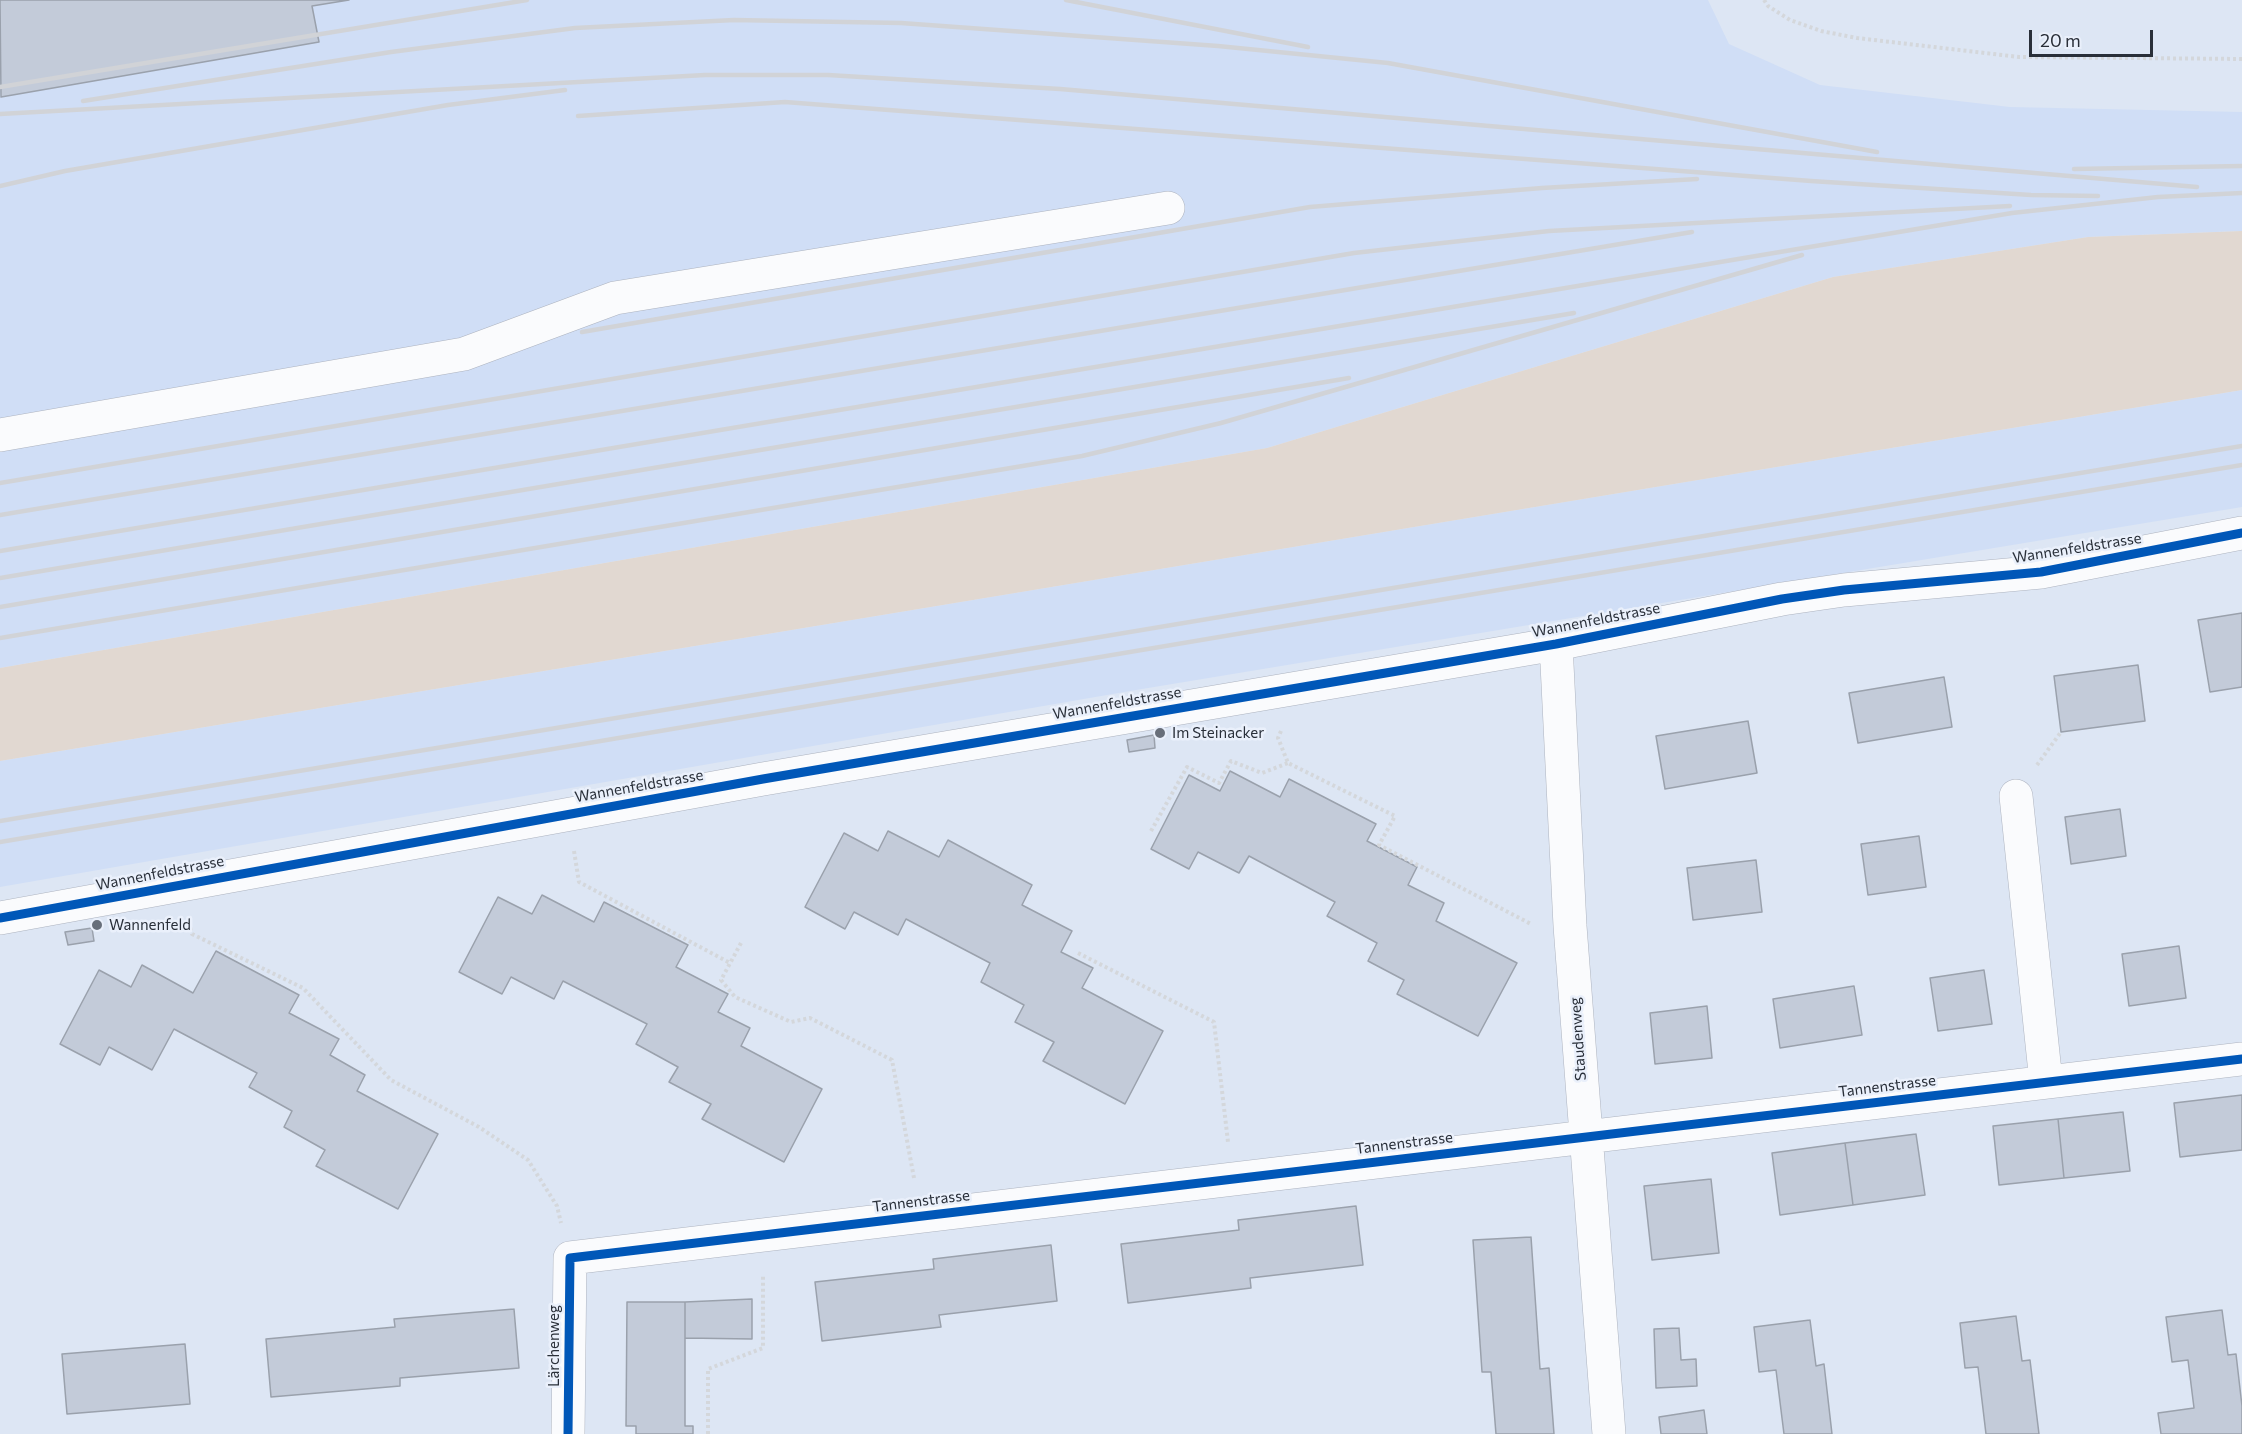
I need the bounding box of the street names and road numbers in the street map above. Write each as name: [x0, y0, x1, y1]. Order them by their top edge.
street label: Wannenfeldstrasse: [2011, 529, 2143, 567]
street label: Wannenfeldstrasse: [1530, 599, 1662, 641]
street label: Wannenfeldstrasse: [1051, 683, 1183, 723]
street label: Wannenfeldstrasse: [573, 766, 705, 806]
street label: Wannenfeldstrasse: [94, 852, 226, 894]
street label: Staudenweg: [1566, 997, 1590, 1081]
street label: Tannenstrasse: [1837, 1071, 1937, 1101]
street label: Tannenstrasse: [1354, 1128, 1454, 1158]
street label: Tannenstrasse: [871, 1186, 971, 1216]
street label: Lärchenweg: [545, 1305, 563, 1387]

